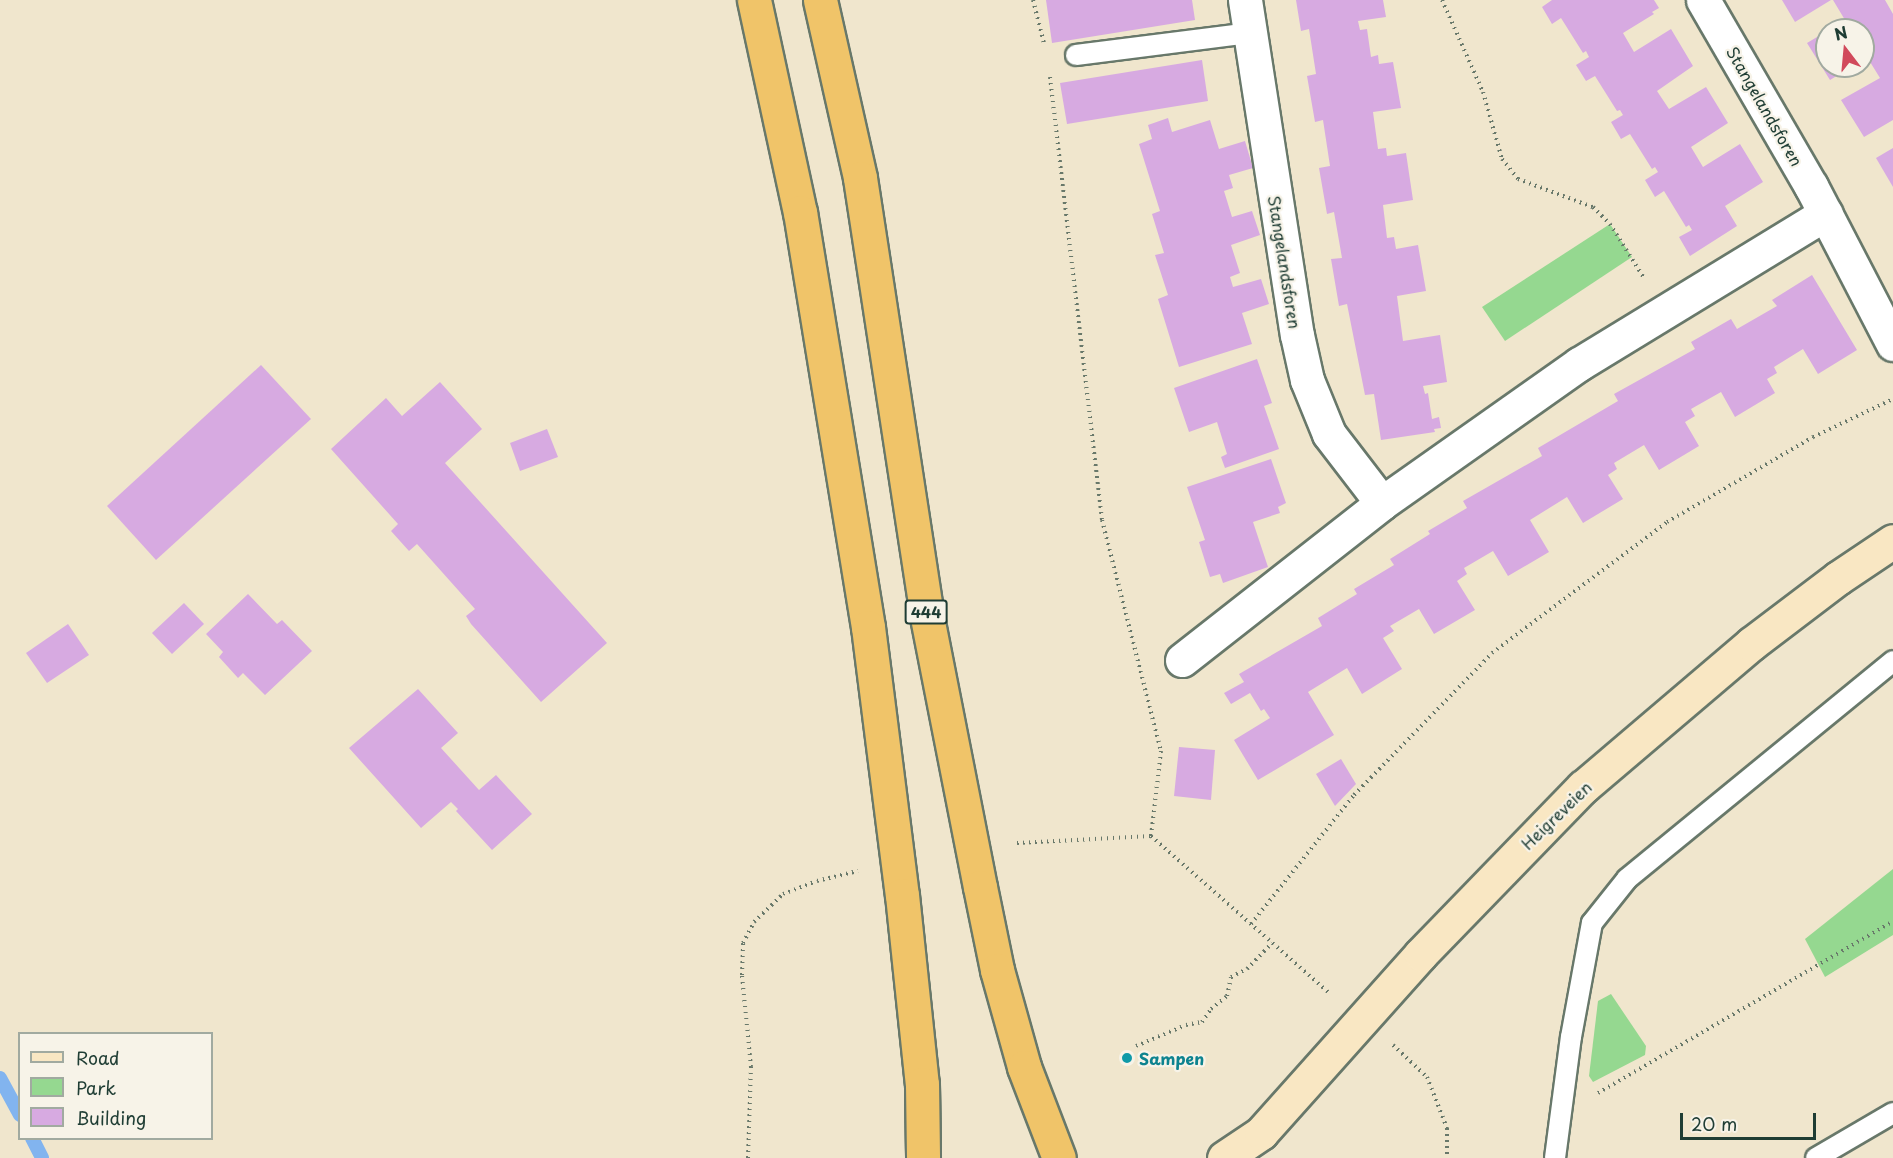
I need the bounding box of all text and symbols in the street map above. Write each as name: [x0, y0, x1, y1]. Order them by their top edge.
north arrow: [1815, 18, 1875, 78]
text: N: [1831, 19, 1850, 46]
street label: Stangelandsforen: [1723, 43, 1807, 169]
street label: Stangelandsforen: [1265, 194, 1305, 330]
road number: 444: [904, 600, 948, 624]
street label: Heigreveien: [1517, 777, 1595, 853]
legend: [18, 1032, 213, 1140]
text: Road: [76, 1044, 120, 1071]
place label: Sampen: [1139, 1048, 1204, 1068]
marker: Sampen: [1120, 1051, 1134, 1065]
text: Park: [76, 1074, 116, 1101]
scale bar: [1683, 1101, 1820, 1139]
text: Building: [76, 1104, 146, 1131]
text: 20 m: [1691, 1110, 1737, 1137]

